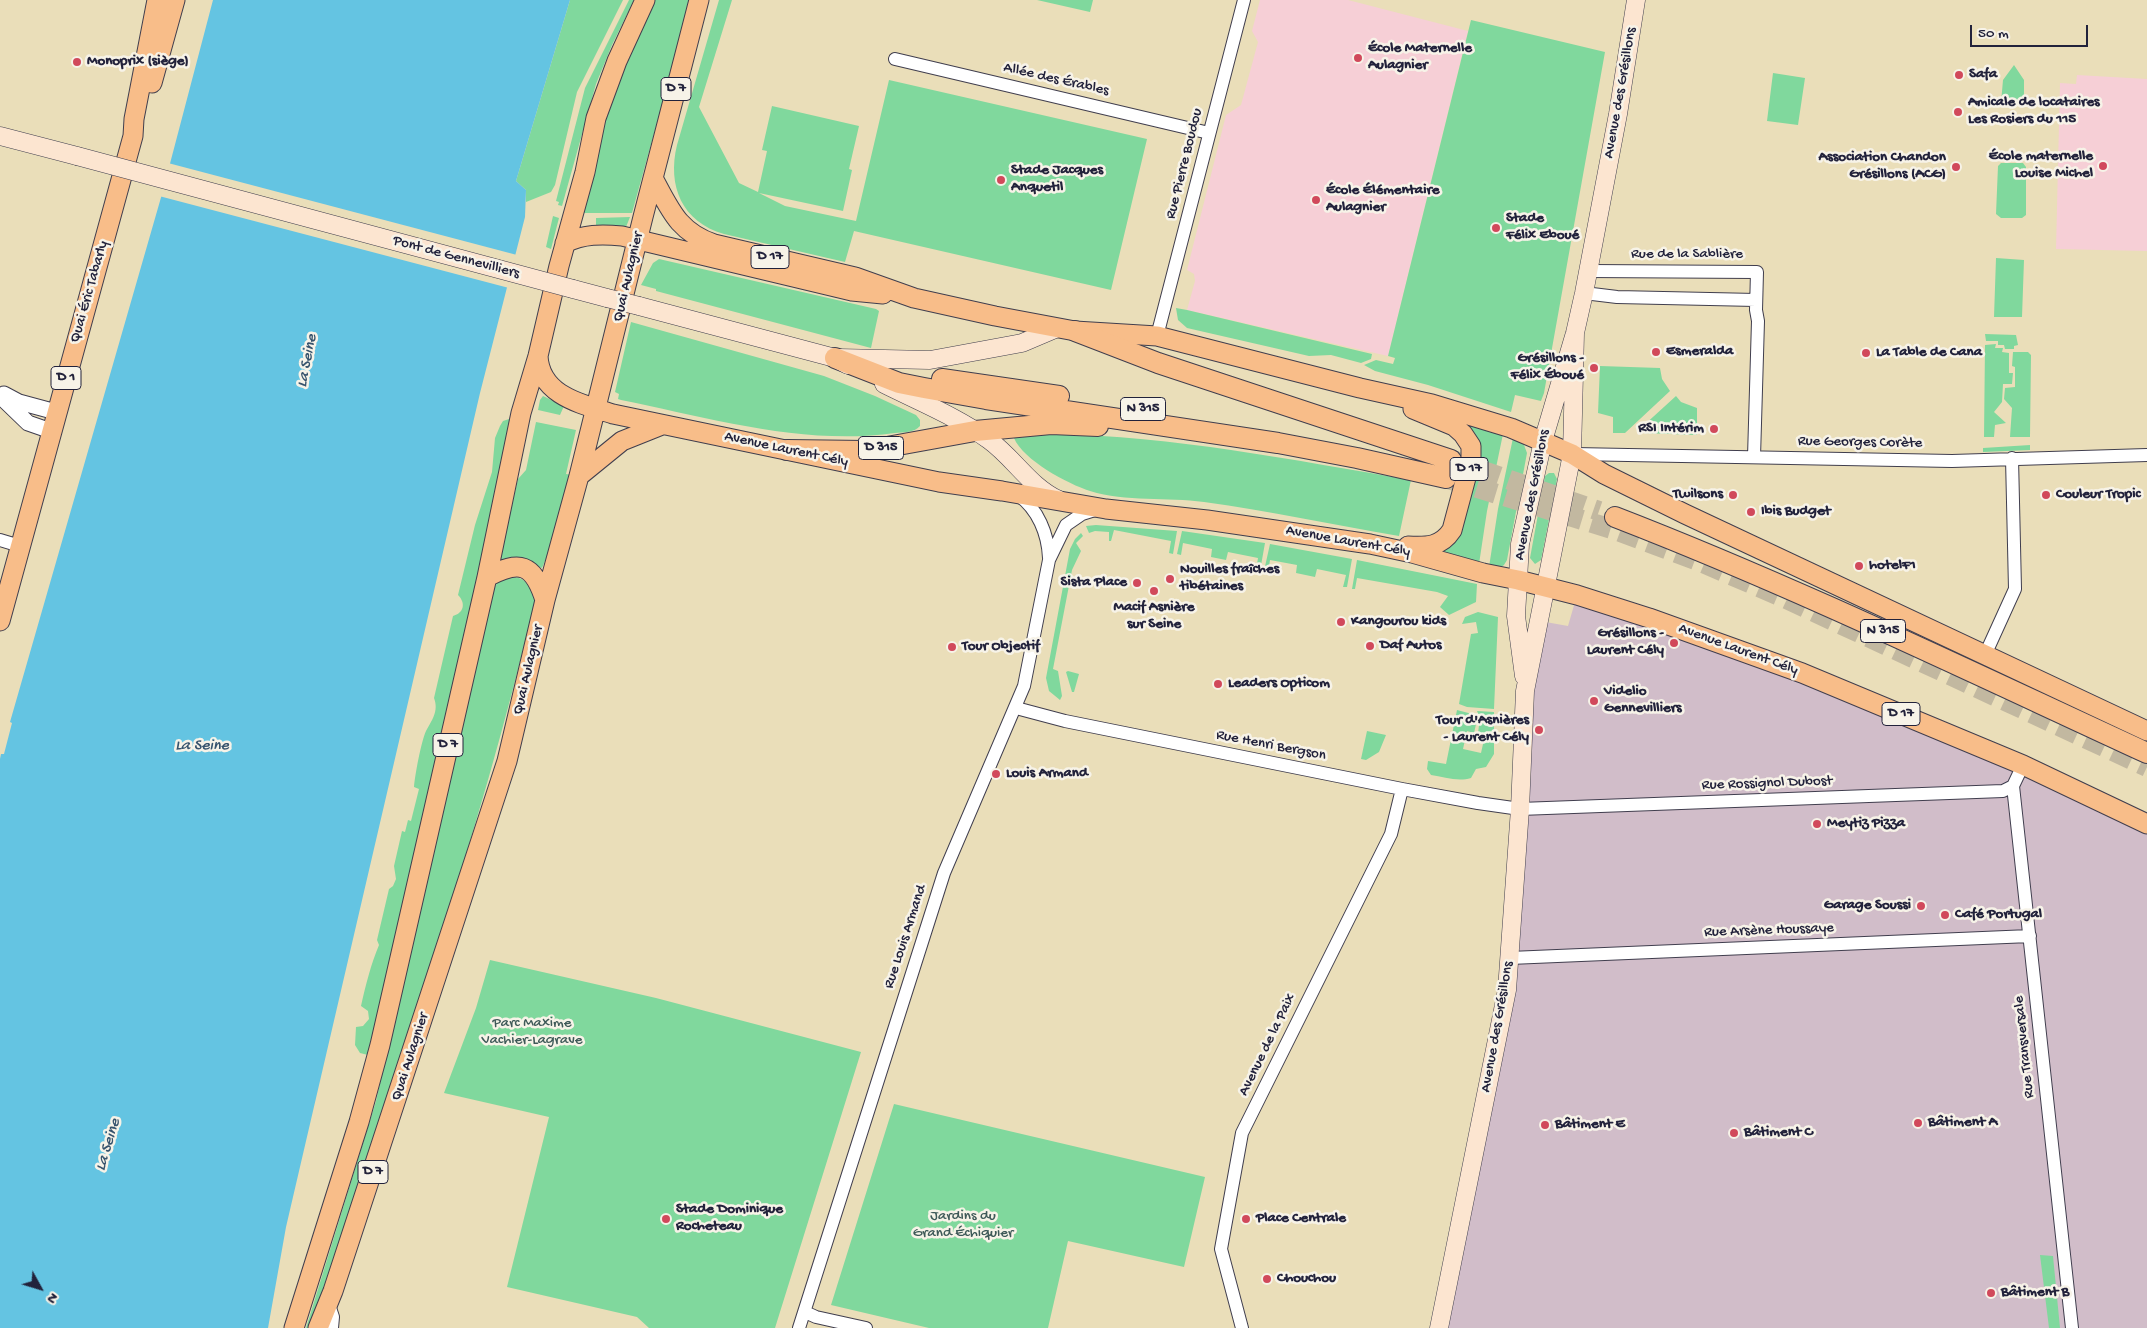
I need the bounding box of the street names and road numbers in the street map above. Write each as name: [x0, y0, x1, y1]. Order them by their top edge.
street label: Avenue des Grésillons: [1601, 26, 1641, 160]
street label: Allée des Érables: [1002, 59, 1110, 101]
road number: D 7: [661, 78, 691, 100]
street label: Rue Pierre Boudou: [1163, 107, 1207, 221]
street label: Quai Aulagnier: [610, 230, 648, 324]
street label: Pont de Gennevilliers: [391, 232, 521, 284]
street label: Quai Éric Tabarly: [67, 239, 113, 345]
road number: D 17: [751, 246, 789, 268]
street label: Rue de la Sablière: [1631, 246, 1743, 264]
road number: D 1: [51, 366, 81, 389]
road number: N 315: [1120, 398, 1166, 420]
street label: Avenue Laurent Cély: [723, 428, 849, 472]
street label: Avenue des Grésillons: [1512, 428, 1554, 562]
street label: Rue Georges Corète: [1798, 433, 1922, 453]
road number: D 315: [858, 436, 904, 459]
road number: D 17: [1450, 458, 1488, 480]
street label: Avenue Laurent Cély: [1284, 522, 1412, 562]
street label: Avenue Laurent Cély: [1676, 620, 1800, 680]
road number: N 315: [1860, 620, 1906, 642]
street label: Quai Aulagnier: [510, 623, 548, 717]
road number: D 17: [1882, 702, 1920, 726]
street label: Rue Henri Bergson: [1215, 727, 1327, 765]
road number: D 7: [433, 734, 463, 756]
street label: Rue Rossignol Dubost: [1701, 773, 1833, 795]
street label: Rue Louis Armand: [881, 883, 931, 991]
street label: Rue Arsène Houssaye: [1704, 920, 1834, 942]
street label: Avenue des Grésillons: [1478, 960, 1518, 1094]
street label: Avenue de la Paix: [1235, 991, 1301, 1099]
street label: Rue Transversale: [2011, 995, 2039, 1099]
street label: Quai Aulagnier: [388, 1011, 434, 1103]
road number: D 7: [358, 1160, 388, 1184]

